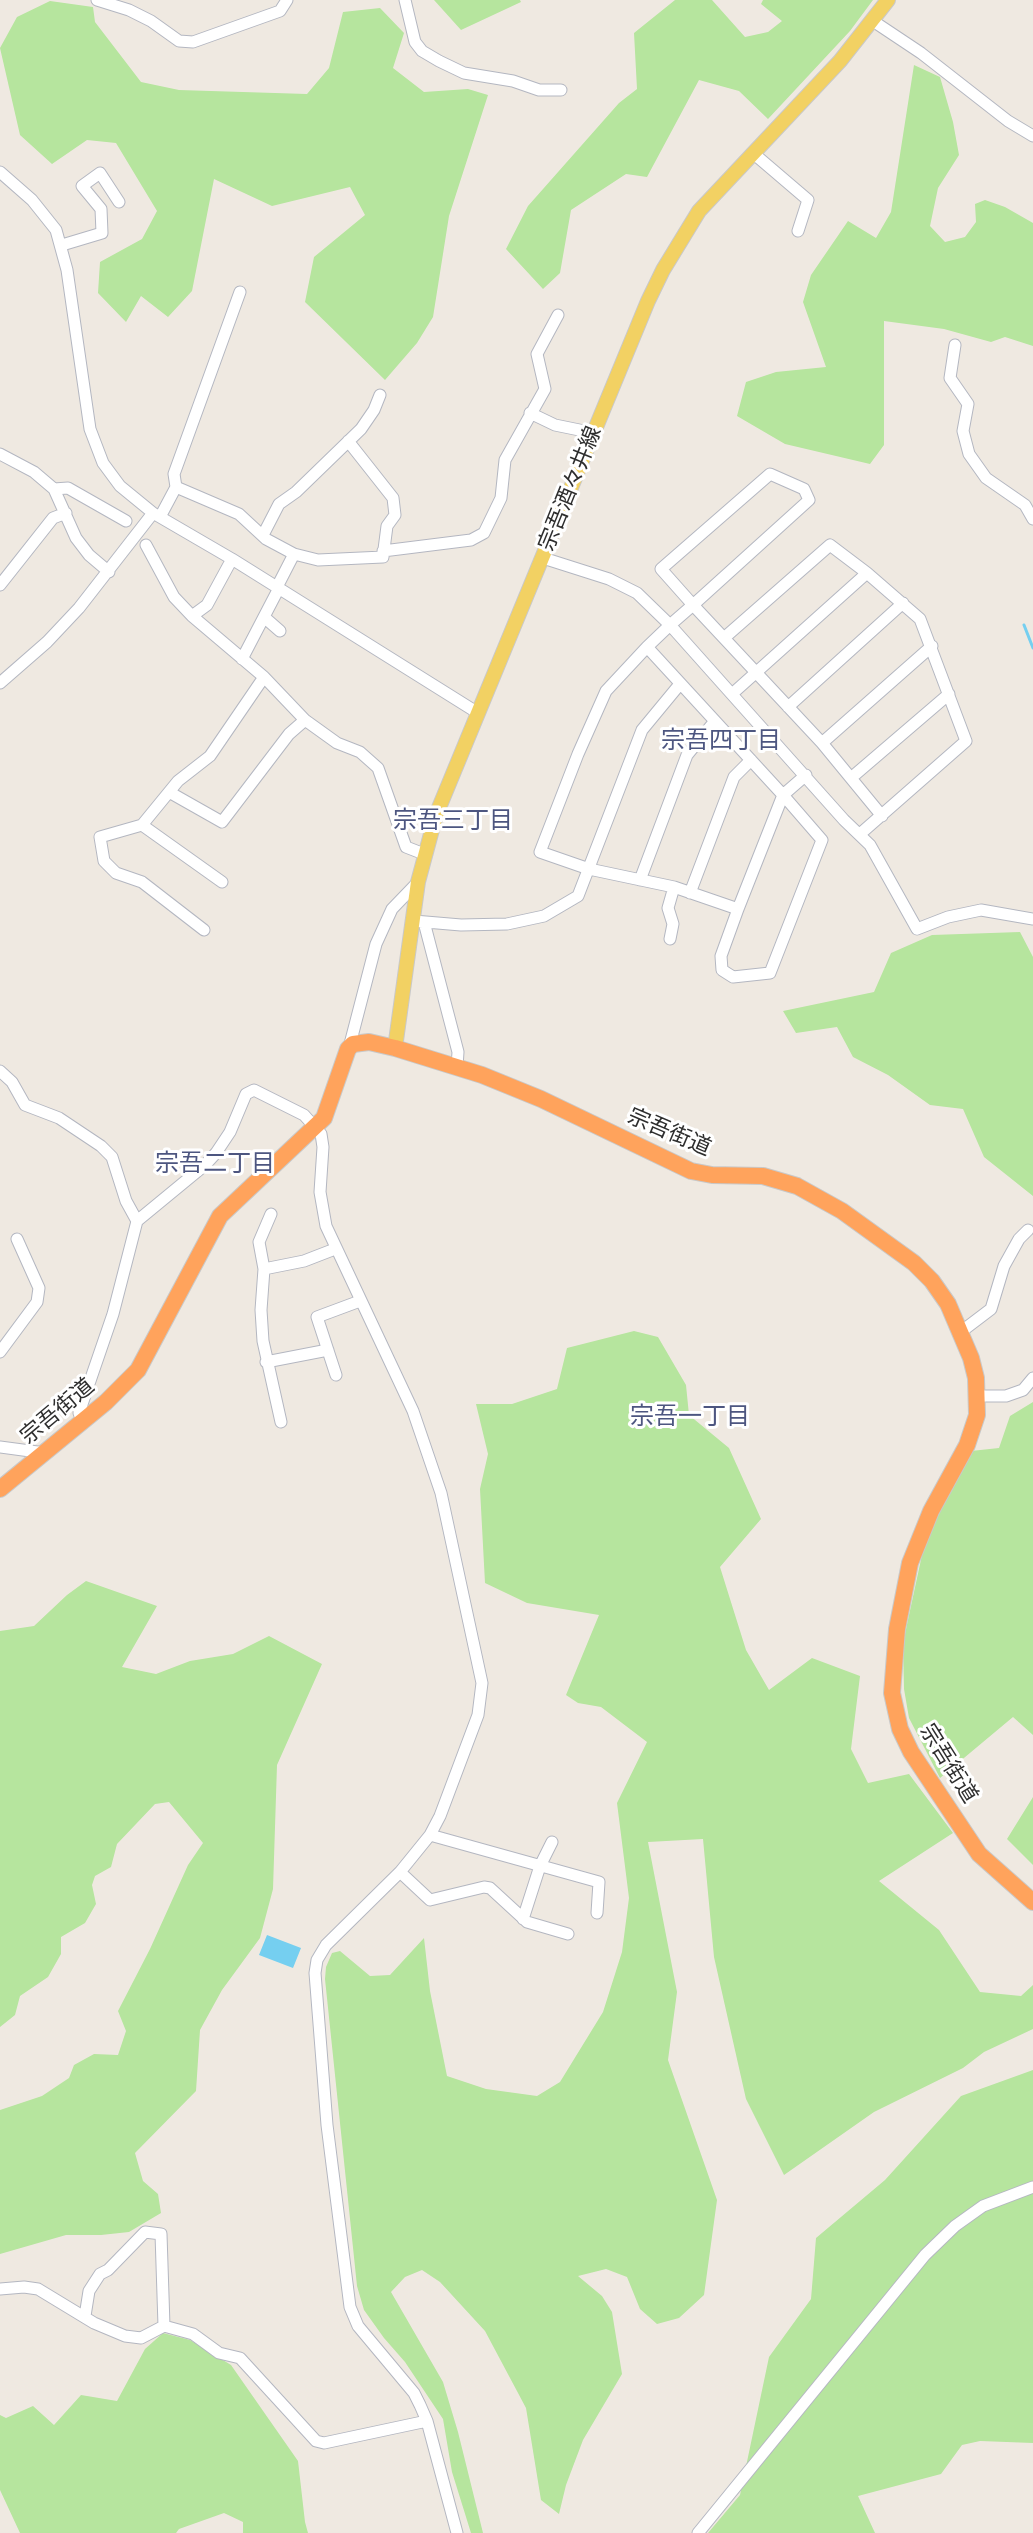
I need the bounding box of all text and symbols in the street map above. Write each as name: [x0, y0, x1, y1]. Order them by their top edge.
street label: 宗吾酒々井線: [534, 423, 608, 555]
district label: 宗吾四丁目: [661, 728, 781, 756]
district label: 宗吾三丁目: [393, 808, 513, 836]
street label: 宗吾街道: [623, 1104, 715, 1162]
district label: 宗吾二丁目: [155, 1151, 275, 1179]
street label: 宗吾街道: [16, 1374, 100, 1450]
district label: 宗吾一丁目: [630, 1404, 750, 1432]
street label: 宗吾街道: [913, 1720, 983, 1808]

